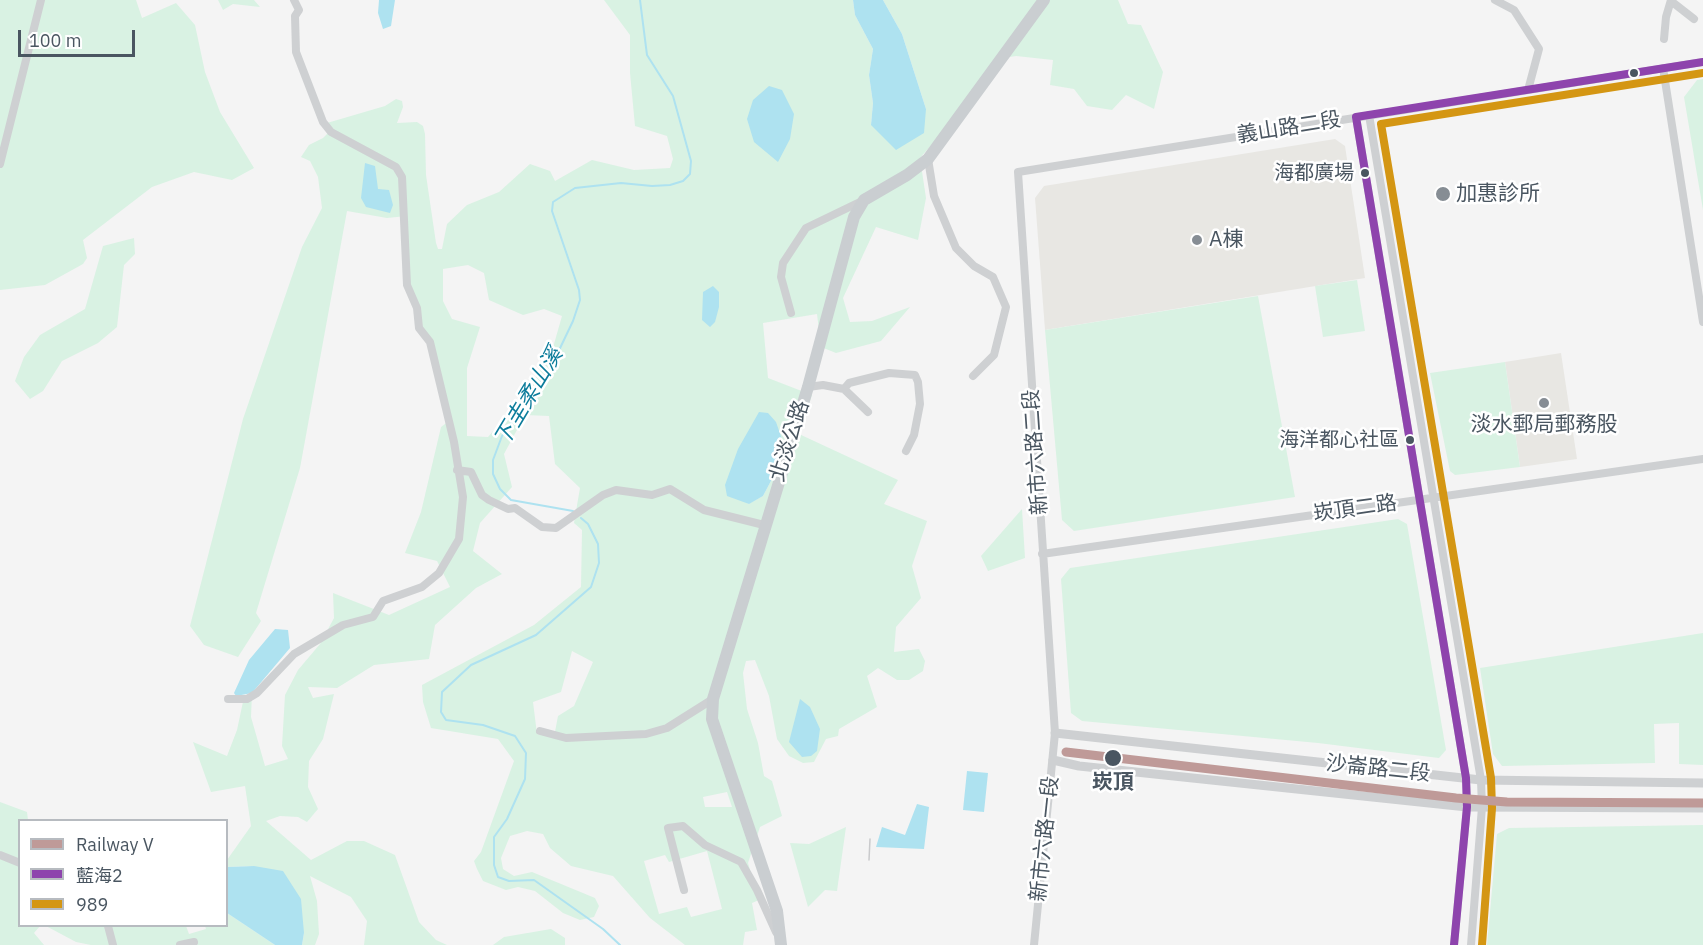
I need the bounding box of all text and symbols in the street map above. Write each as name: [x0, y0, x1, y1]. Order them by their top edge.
scale bar: [21, 18, 138, 56]
text: 100 m: [29, 29, 81, 52]
unlabelled marker: [1628, 67, 1640, 79]
street label: 義山路二段: [1235, 107, 1343, 149]
place label: 海都廣場: [1274, 161, 1354, 185]
marker: 海都廣場: [1359, 167, 1371, 179]
place label: 加惠診所: [1456, 181, 1540, 207]
marker: 加惠診所: [1434, 185, 1452, 203]
place label: A棟: [1209, 227, 1243, 253]
marker: A棟: [1190, 233, 1204, 247]
water label: 下圭柔山溪: [489, 343, 569, 451]
street label: 新市六路二段: [1019, 388, 1053, 516]
marker: 淡水郵局郵務股: [1537, 396, 1551, 410]
street label: 北淡公路: [765, 397, 815, 485]
place label: 淡水郵局郵務股: [1471, 412, 1617, 438]
place label: 海洋都心社區: [1279, 428, 1399, 452]
marker: 海洋都心社區: [1404, 434, 1416, 446]
street label: 崁頂二路: [1312, 491, 1398, 527]
marker: 崁頂: [1103, 748, 1123, 768]
street label: 沙崙路二段: [1324, 751, 1432, 787]
place label: 崁頂: [1092, 770, 1134, 796]
street label: 新市六路一段: [1026, 775, 1064, 903]
legend: [18, 819, 228, 927]
text: Railway V: [76, 833, 154, 856]
text: 藍海2: [76, 864, 123, 887]
text: 989: [76, 893, 108, 916]

